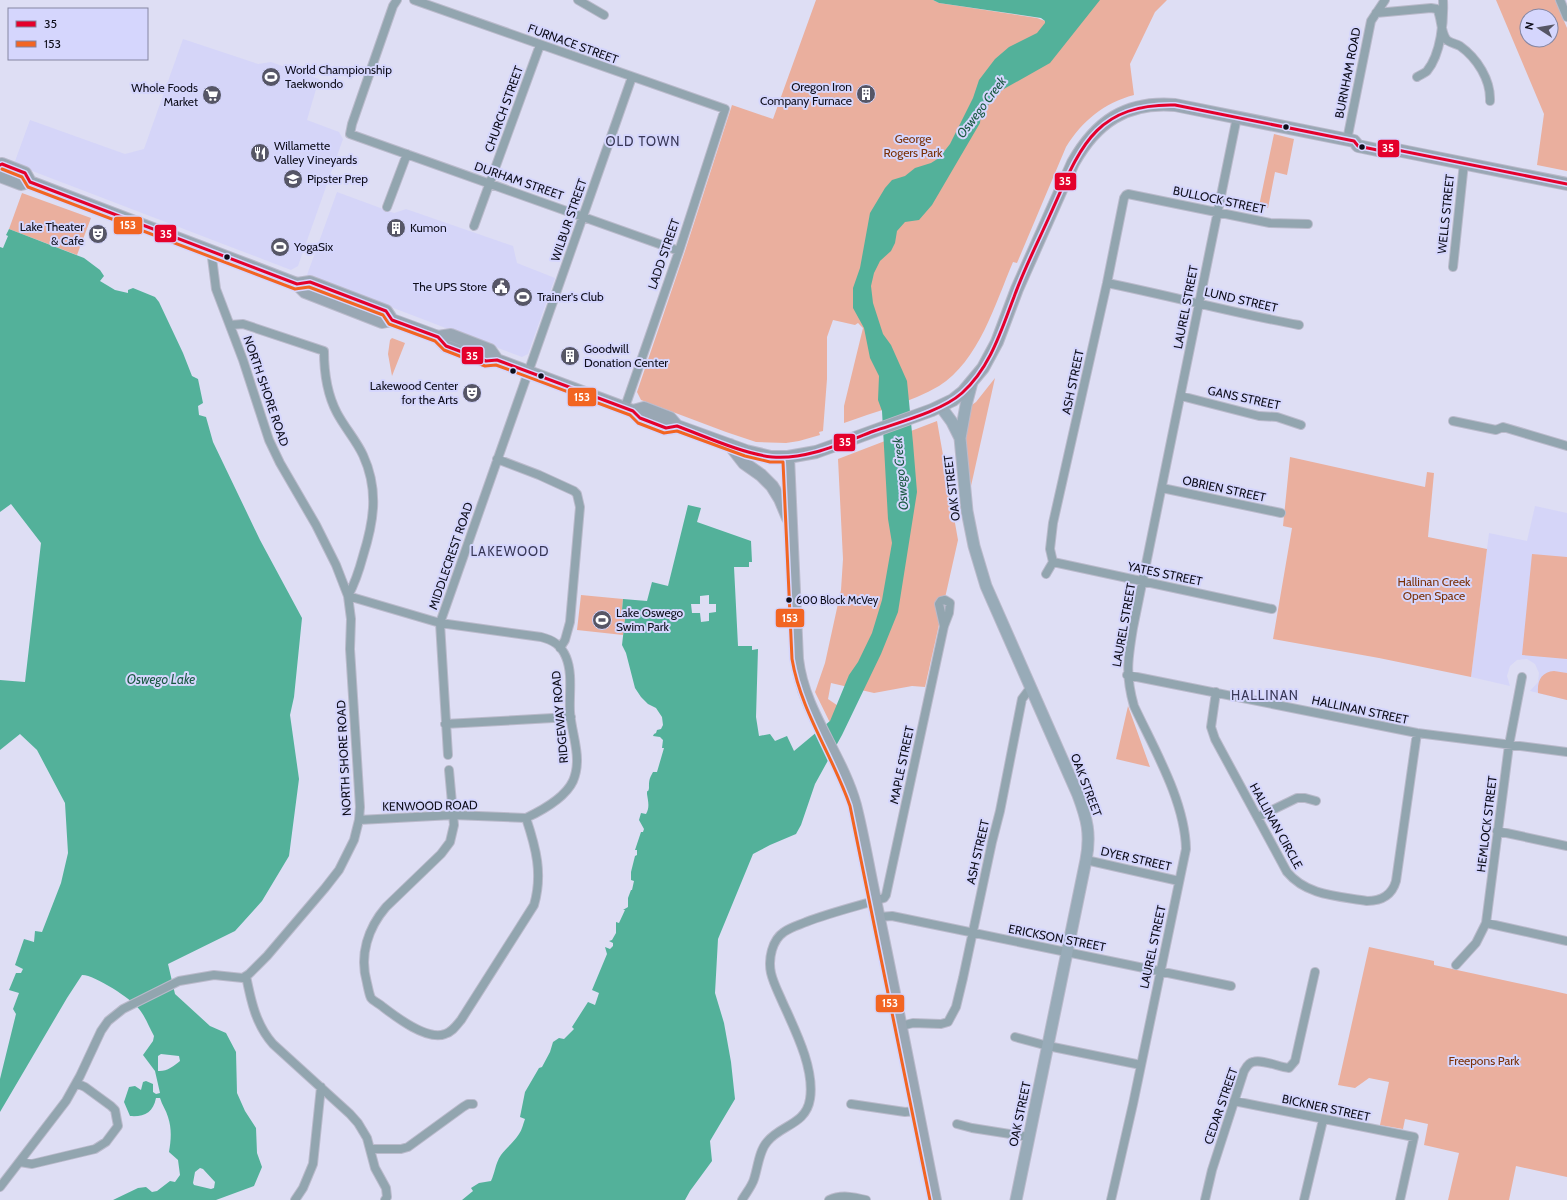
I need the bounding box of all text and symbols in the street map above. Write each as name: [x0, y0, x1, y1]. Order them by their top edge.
legend: [8, 8, 148, 60]
north arrow: [1519, 8, 1559, 48]
text: 35: [44, 16, 57, 31]
street label: FURNACE STREET: [526, 20, 621, 67]
text: N: [1522, 21, 1537, 31]
street label: BURNHAM ROAD: [1331, 26, 1364, 120]
text: 153: [44, 36, 61, 51]
place label: World Championship Taekwondo: [285, 62, 392, 91]
street label: CHURCH STREET: [481, 63, 526, 154]
sports icon: World Championship Taekwondo: [260, 66, 282, 88]
water label: Oswego Creek: [953, 73, 1010, 141]
place label: Oregon Iron Company Furnace: [760, 79, 852, 108]
place label: Whole Foods Market: [131, 80, 198, 109]
building icon: Oregon Iron Company Furnace: [855, 83, 877, 105]
supermarket icon: Whole Foods Market: [201, 84, 223, 106]
unlabelled marker: [1281, 122, 1291, 132]
park label: George Rogers Park: [884, 131, 943, 160]
district label: OLD TOWN: [606, 133, 680, 149]
place label: Willamette Valley Vineyards: [274, 138, 357, 167]
line badge: 35: [1377, 139, 1400, 158]
text: 35: [1382, 141, 1394, 155]
restaurant icon: Willamette Valley Vineyards: [249, 142, 271, 164]
unlabelled marker: [1357, 142, 1367, 152]
street label: DURHAM STREET: [473, 158, 566, 203]
school or university icon: Pipster Prep: [282, 168, 304, 190]
place label: Pipster Prep: [307, 171, 368, 186]
line badge: 35: [1054, 172, 1077, 191]
street label: WELLS STREET: [1434, 173, 1457, 255]
text: 35: [1059, 174, 1071, 188]
street label: WILBUR STREET: [547, 176, 590, 263]
street label: BULLOCK STREET: [1172, 182, 1267, 217]
line badge: 153: [113, 216, 143, 235]
street label: LADD STREET: [644, 216, 683, 291]
building icon: Kumon: [385, 217, 407, 239]
text: 153: [120, 218, 136, 232]
place label: Lake Theater & Cafe: [20, 219, 84, 248]
place label: Kumon: [410, 220, 447, 235]
theatre icon: Lake Theater & Cafe: [87, 223, 109, 245]
line badge: 35: [154, 224, 177, 243]
text: 35: [160, 227, 172, 241]
sports icon: YogaSix: [269, 236, 291, 258]
place label: YogaSix: [293, 239, 334, 254]
unlabelled marker: [222, 252, 232, 262]
street label: LAUREL STREET: [1170, 263, 1201, 350]
public building icon: The UPS Store: [490, 276, 512, 298]
place label: The UPS Store: [413, 279, 487, 294]
street label: LUND STREET: [1203, 284, 1280, 315]
sports icon: Trainer's Club: [512, 286, 534, 308]
place label: Trainer's Club: [537, 289, 604, 304]
street label: NORTH SHORE ROAD: [240, 334, 293, 448]
place label: Goodwill Donation Center: [584, 341, 668, 370]
building icon: Goodwill Donation Center: [559, 345, 581, 367]
line badge: 35: [461, 346, 484, 365]
street label: ASH STREET: [1058, 348, 1087, 416]
text: 35: [466, 349, 478, 363]
unlabelled marker: [508, 366, 518, 376]
unlabelled marker: [536, 371, 546, 381]
place label: Lakewood Center for the Arts: [370, 378, 458, 407]
theatre icon: Lakewood Center for the Arts: [461, 382, 483, 404]
street label: GANS STREET: [1206, 382, 1282, 413]
line badge: 153: [567, 387, 597, 407]
text: 153: [574, 390, 590, 404]
line badge: 35: [833, 433, 856, 452]
text: 35: [839, 435, 851, 449]
water label: Oswego Creek: [889, 437, 911, 511]
street label: OAK STREET: [940, 454, 963, 522]
street label: OBRIEN STREET: [1181, 472, 1268, 505]
street label: MIDDLECREST ROAD: [425, 500, 476, 611]
district label: LAKEWOOD: [471, 543, 549, 559]
street label: YATES STREET: [1125, 558, 1204, 589]
park label: Hallinan Creek Open Space: [1398, 574, 1471, 603]
street label: LAUREL STREET: [1109, 581, 1138, 668]
place label: 600 Block McVey: [796, 593, 879, 607]
marker: 600 Block McVey: [784, 595, 794, 605]
place label: Lake Oswego Swim Park: [616, 605, 684, 634]
line badge: 153: [775, 608, 805, 628]
sports icon: Lake Oswego Swim Park: [591, 609, 613, 631]
text: 153: [782, 611, 798, 625]
street label: RIDGEWAY ROAD: [548, 670, 571, 764]
water label: Oswego Lake: [127, 671, 195, 687]
district label: HALLINAN: [1231, 687, 1299, 703]
street label: HALLINAN STREET: [1310, 692, 1410, 727]
street label: NORTH SHORE ROAD: [333, 699, 354, 816]
street label: MAPLE STREET: [886, 724, 917, 805]
street label: OAK STREET: [1068, 751, 1106, 819]
street label: HEMLOCK STREET: [1473, 774, 1500, 873]
street label: HALLINAN CIRCLE: [1247, 780, 1306, 872]
street label: KENWOOD ROAD: [382, 797, 478, 814]
street label: ASH STREET: [963, 818, 992, 886]
street label: DYER STREET: [1099, 843, 1174, 874]
street label: LAUREL STREET: [1136, 903, 1169, 990]
street label: ERICKSON STREET: [1007, 921, 1108, 954]
line badge: 153: [875, 994, 905, 1013]
text: 153: [882, 996, 898, 1010]
park label: Freepons Park: [1449, 1053, 1520, 1068]
street label: CEDAR STREET: [1200, 1065, 1241, 1146]
street label: OAK STREET: [1005, 1079, 1034, 1148]
street label: BICKNER STREET: [1281, 1091, 1372, 1124]

